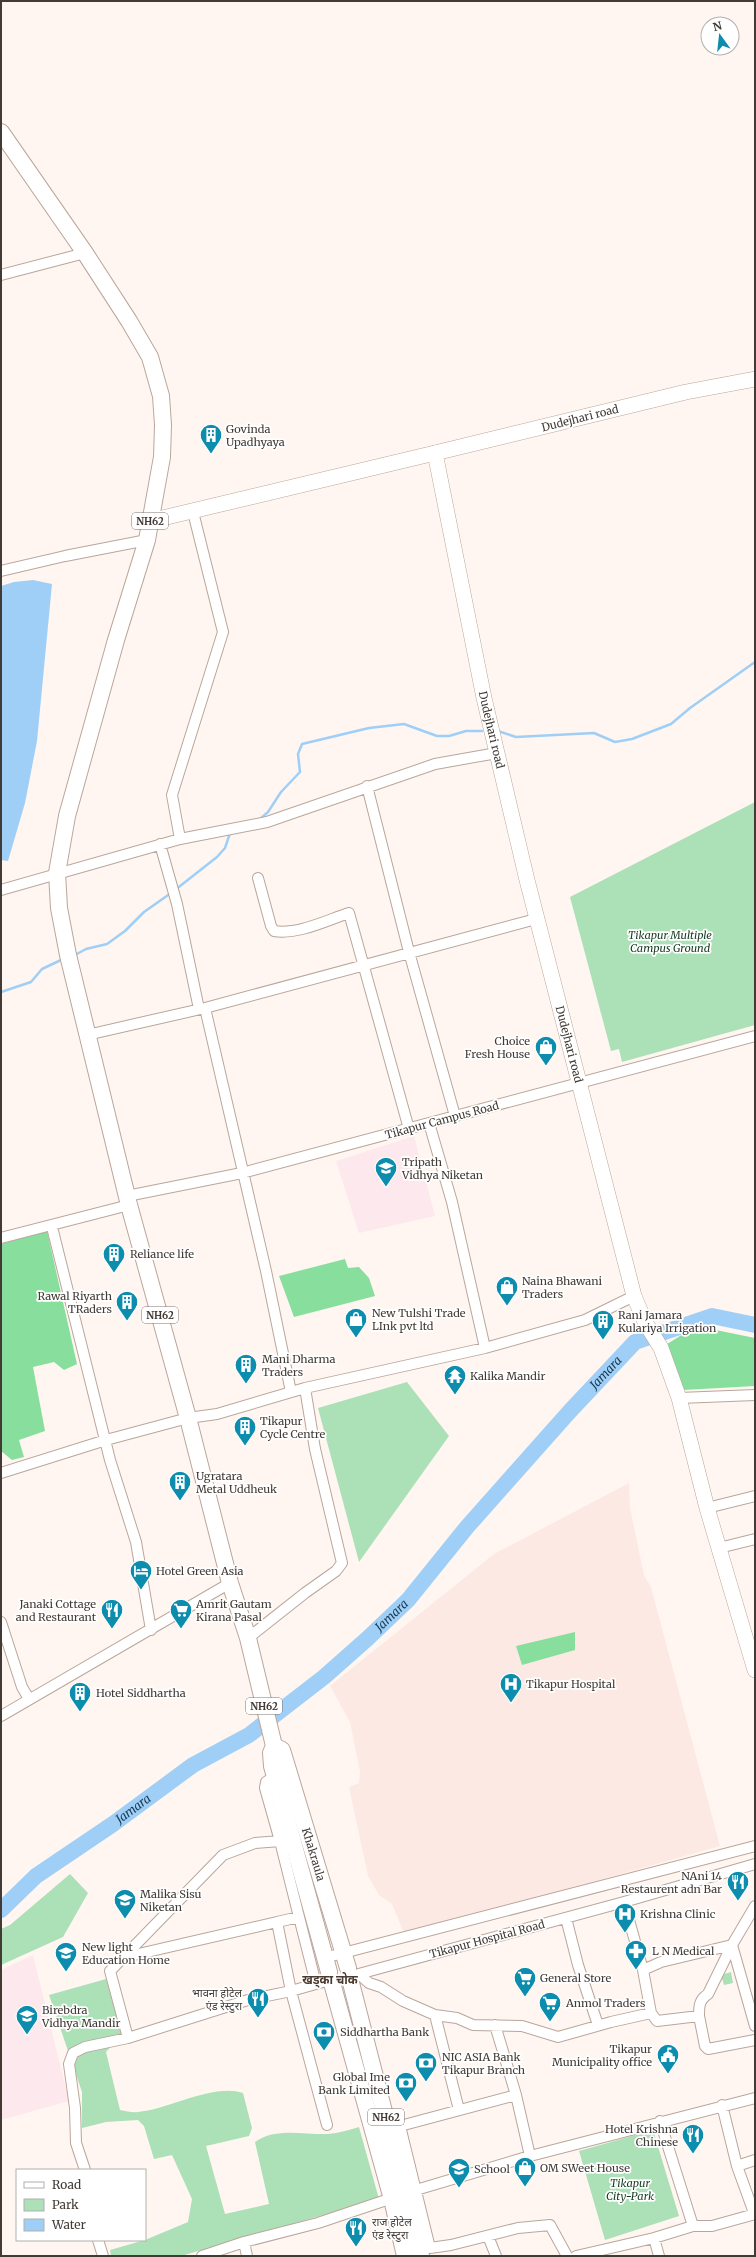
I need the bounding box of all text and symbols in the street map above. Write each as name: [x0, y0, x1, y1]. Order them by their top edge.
north arrow: [700, 16, 740, 56]
text: N: [711, 18, 724, 34]
street label: Dudejhari road: [540, 402, 620, 434]
building icon: Govinda Upadhyaya: [198, 422, 224, 455]
place label: Govinda Upadhyaya: [226, 422, 285, 449]
road number: NH62: [132, 513, 168, 529]
street label: Dudejhari road: [476, 690, 507, 770]
park label: Tikapur Multiple Campus Ground: [628, 928, 712, 955]
street label: Dudejhari road: [553, 1004, 586, 1085]
place label: Choice Fresh House: [465, 1034, 530, 1061]
shop icon: Choice Fresh House: [533, 1034, 559, 1067]
street label: Tikapur Campus Road: [384, 1098, 501, 1142]
school or university icon: Tripath Vidhya Niketan: [373, 1155, 399, 1188]
place label: Tripath Vidhya Niketan: [401, 1155, 484, 1182]
building icon: Reliance life: [101, 1241, 127, 1274]
place label: Reliance life: [130, 1247, 194, 1261]
shop icon: Naina Bhawani Traders: [494, 1274, 520, 1307]
place label: Naina Bhawani Traders: [522, 1274, 603, 1301]
place label: Rawal Riyarth TRaders: [38, 1289, 113, 1316]
building icon: Rawal Riyarth TRaders: [114, 1289, 140, 1322]
shop icon: New Tulshi Trade LInk pvt ltd: [343, 1306, 369, 1339]
place label: New Tulshi Trade LInk pvt ltd: [372, 1306, 466, 1333]
road number: NH62: [142, 1307, 178, 1323]
building icon: Rani Jamara Kulariya Irrigation: [590, 1308, 616, 1341]
place label: Rani Jamara Kulariya Irrigation: [618, 1308, 717, 1335]
building icon: Mani Dharma Traders: [233, 1352, 259, 1385]
place label: Mani Dharma Traders: [262, 1352, 335, 1379]
water label: Jamara: [585, 1353, 625, 1393]
temple icon: Kalika Mandir: [442, 1363, 468, 1396]
place label: Kalika Mandir: [470, 1369, 546, 1383]
building icon: Tikapur Cycle Centre: [232, 1414, 258, 1447]
place label: Tikapur Cycle Centre: [260, 1414, 325, 1441]
building icon: Ugratara Metal Uddheuk: [167, 1469, 193, 1502]
place label: Ugratara Metal Uddheuk: [196, 1469, 277, 1496]
hotel icon: Hotel Green Asia: [128, 1558, 154, 1591]
place label: Hotel Green Asia: [156, 1564, 244, 1578]
water label: Jamara: [370, 1596, 411, 1636]
place label: Janaki Cottage and Restaurant: [16, 1597, 97, 1624]
restaurant icon: Janaki Cottage and Restaurant: [99, 1597, 125, 1630]
supermarket icon: Amrit Gautam Kirana Pasal: [168, 1597, 194, 1630]
place label: Amrit Gautam Kirana Pasal: [195, 1597, 272, 1624]
hospital icon: Tikapur Hospital: [498, 1671, 524, 1704]
place label: Tikapur Hospital: [526, 1677, 616, 1691]
building icon: Hotel Siddhartha: [67, 1680, 93, 1713]
place label: Hotel Siddhartha: [96, 1686, 186, 1700]
road number: NH62: [246, 1698, 282, 1714]
water label: Jamara: [111, 1791, 154, 1828]
street label: Khakraula: [299, 1826, 328, 1883]
place label: NAni 14 Restaurent adn Bar: [621, 1869, 722, 1896]
restaurant icon: NAni 14 Restaurent adn Bar: [725, 1869, 751, 1902]
school or university icon: Malika Sisu Niketan: [112, 1887, 138, 1920]
place label: Malika Sisu Niketan: [140, 1887, 202, 1914]
hospital icon: Krishna Clinic: [612, 1901, 638, 1934]
place label: Krishna Clinic: [640, 1907, 716, 1921]
street label: Tikapur Hospital Road: [428, 1917, 546, 1961]
pharmacy icon: L N Medical: [623, 1938, 649, 1971]
school or university icon: New light Education Home: [53, 1940, 79, 1973]
place label: New light Education Home: [82, 1940, 170, 1967]
place label: L N Medical: [652, 1944, 715, 1958]
supermarket icon: General Store: [512, 1965, 538, 1998]
place label: General Store: [540, 1971, 611, 1985]
district label: खड्का चोक: [302, 1972, 359, 1988]
place label: भावना होटेल एंड रेस्टुरा: [192, 1986, 243, 2013]
restaurant icon: भावना होटेल एंड रेस्टुरा: [245, 1986, 271, 2019]
supermarket icon: Anmol Traders: [537, 1990, 563, 2023]
place label: Anmol Traders: [565, 1996, 645, 2010]
school or university icon: Birebdra Vidhya Mandir: [14, 2003, 40, 2036]
place label: Birebdra Vidhya Mandir: [41, 2003, 120, 2030]
bank icon: Siddhartha Bank: [311, 2019, 337, 2052]
place label: Siddhartha Bank: [340, 2025, 429, 2039]
place label: Tikapur Municipality office: [552, 2042, 652, 2069]
public building icon: Tikapur Municipality office: [655, 2042, 681, 2075]
bank icon: NIC ASIA Bank Tikapur Branch: [413, 2050, 439, 2083]
place label: NIC ASIA Bank Tikapur Branch: [442, 2050, 526, 2077]
place label: Global Ime Bank Limited: [318, 2070, 390, 2097]
bank icon: Global Ime Bank Limited: [393, 2070, 419, 2103]
road number: NH62: [368, 2109, 404, 2125]
place label: Hotel Krishna Chinese: [605, 2122, 678, 2149]
restaurant icon: Hotel Krishna Chinese: [680, 2122, 706, 2155]
shop icon: OM SWeet House: [512, 2155, 538, 2188]
school or university icon: School: [446, 2156, 472, 2189]
place label: OM SWeet House: [540, 2161, 630, 2175]
place label: School: [474, 2162, 510, 2176]
legend: [16, 2169, 146, 2241]
park label: Tikapur City-Park: [606, 2176, 654, 2203]
text: Road: [52, 2177, 81, 2192]
text: Park: [52, 2197, 79, 2212]
restaurant icon: राज होटेल एंड रेस्टुरा: [343, 2215, 369, 2248]
place label: राज होटेल एंड रेस्टुरा: [372, 2215, 412, 2242]
text: Water: [51, 2217, 87, 2232]

